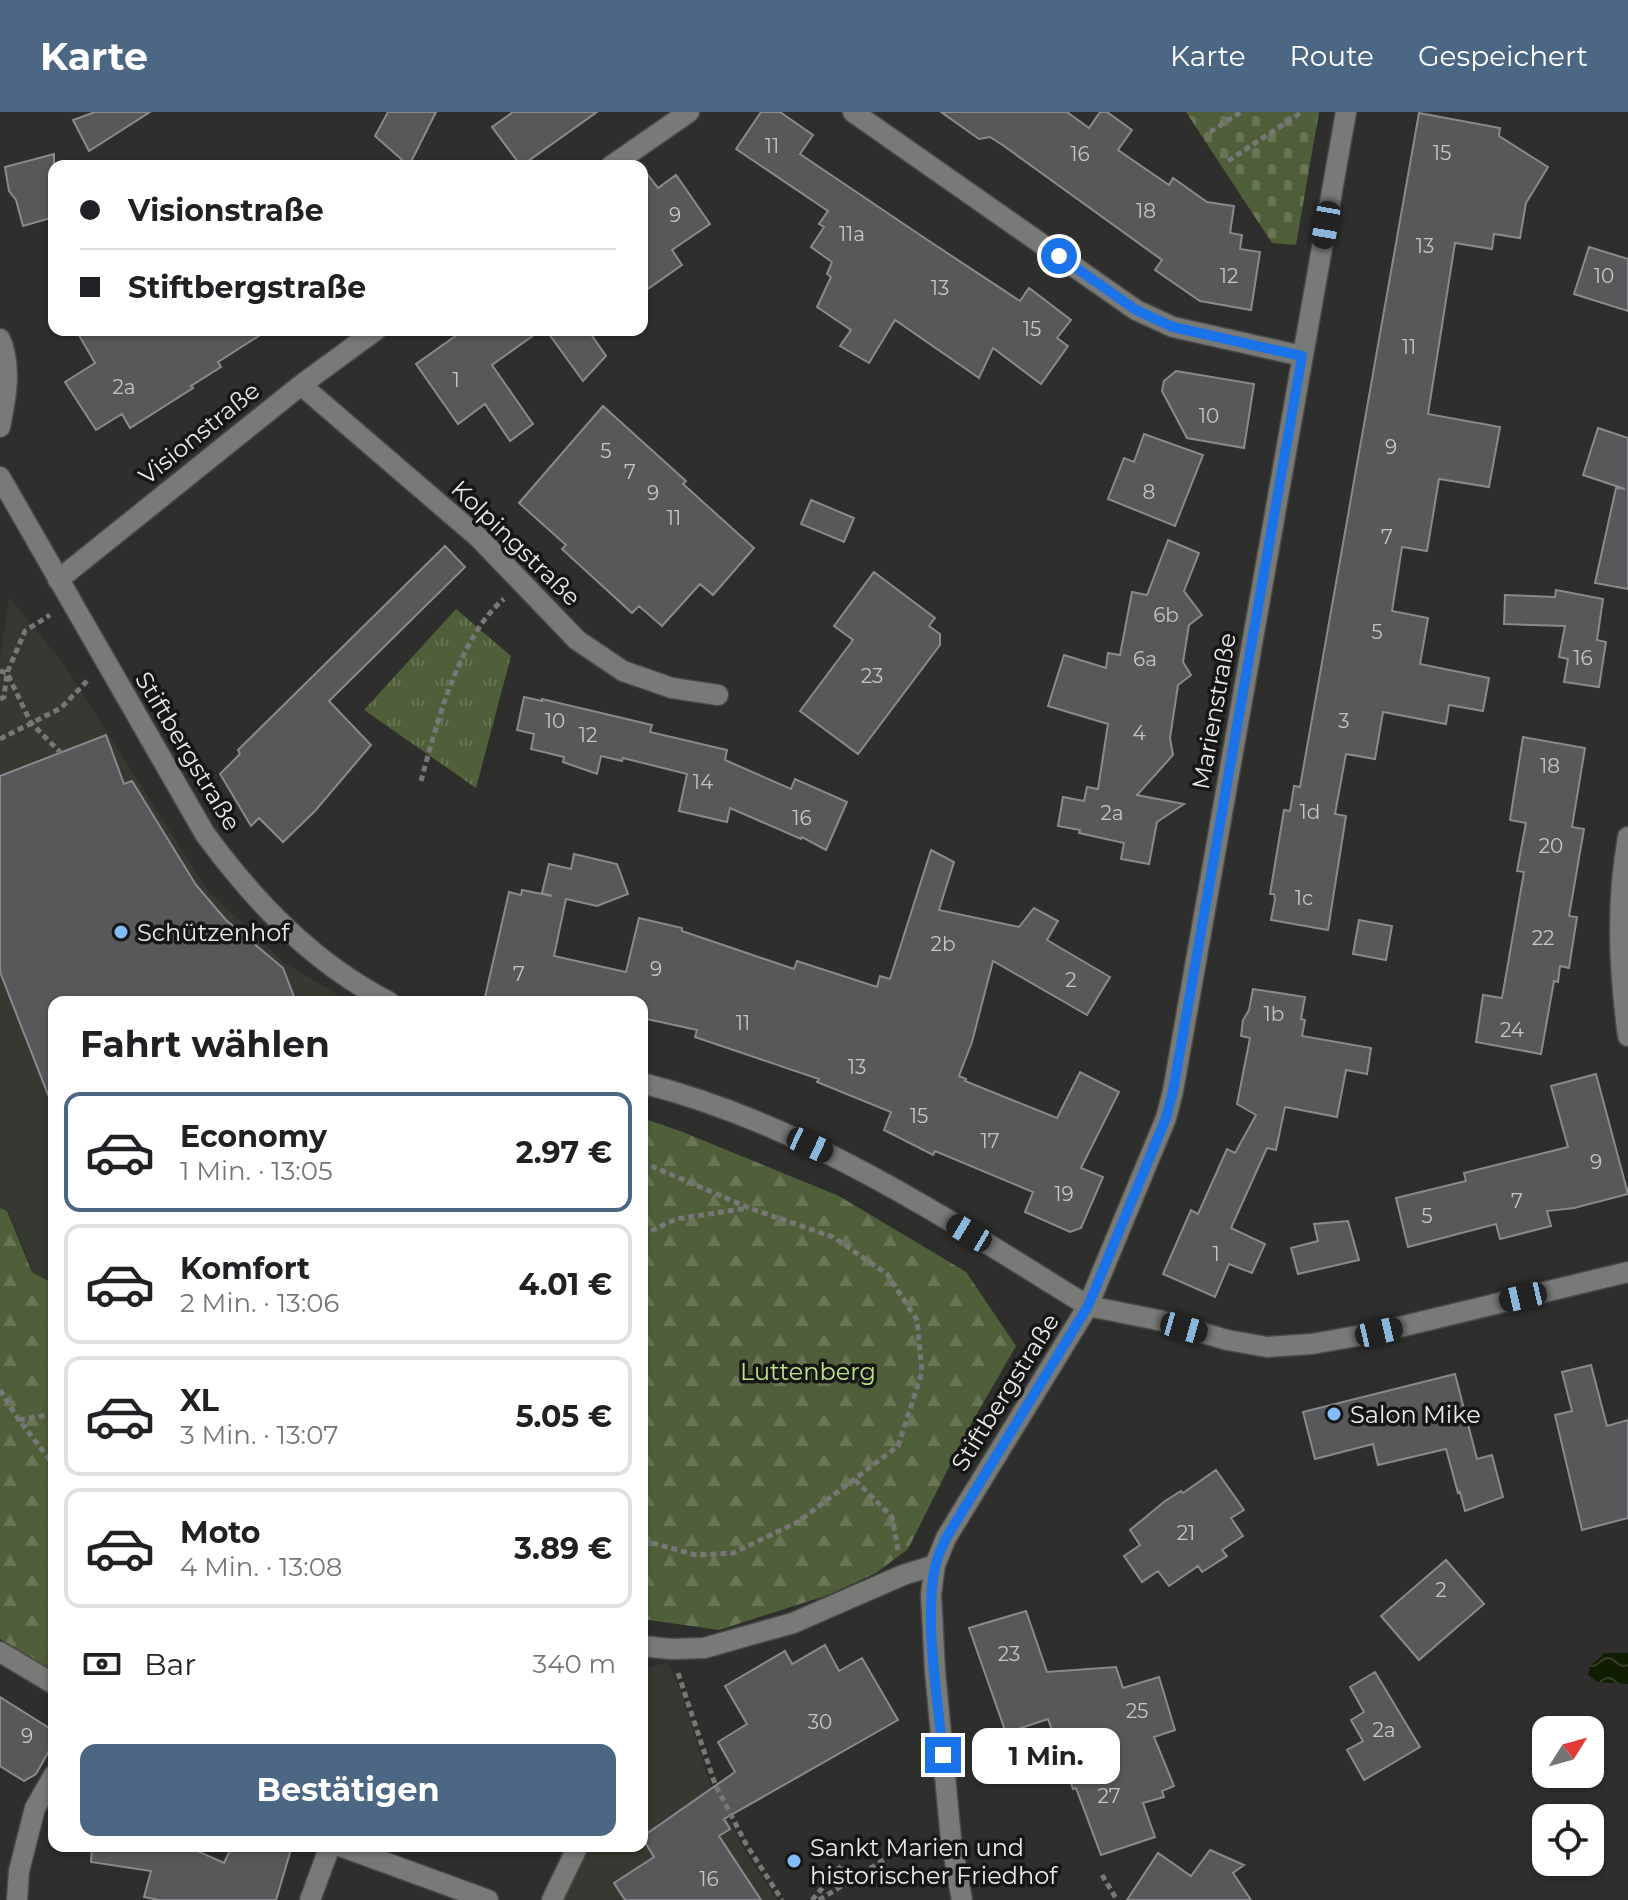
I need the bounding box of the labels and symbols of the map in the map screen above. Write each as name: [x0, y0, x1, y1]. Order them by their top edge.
house number: 11: [765, 134, 779, 158]
house number: 15: [1433, 141, 1451, 165]
house number: 16: [1070, 142, 1090, 166]
house number: 18: [1136, 199, 1156, 223]
car: [1310, 199, 1342, 251]
house number: 9: [669, 203, 681, 227]
house number: 11a: [839, 222, 865, 246]
house number: 13: [1416, 234, 1434, 258]
route start: [1041, 238, 1077, 274]
house number: 12: [1220, 264, 1238, 288]
house number: 10: [1594, 264, 1614, 288]
house number: 13: [931, 276, 949, 300]
house number: 15: [1023, 317, 1041, 341]
house number: 11: [1402, 335, 1416, 359]
house number: 1: [452, 368, 460, 392]
house number: 2a: [112, 375, 136, 399]
street label: Visionstraße: [133, 375, 265, 491]
house number: 10: [1199, 404, 1219, 428]
house number: 9: [1385, 435, 1397, 459]
house number: 5: [600, 439, 612, 463]
house number: 7: [624, 460, 636, 484]
street label: Kolpingstraße: [445, 474, 587, 612]
house number: 8: [1143, 480, 1155, 504]
house number: 9: [647, 481, 659, 505]
house number: 11: [667, 506, 681, 530]
house number: 7: [1381, 525, 1393, 549]
house number: 6b: [1153, 603, 1179, 627]
house number: 5: [1371, 620, 1383, 644]
street label: Marienstraße: [1186, 630, 1242, 792]
house number: 16: [1573, 646, 1593, 670]
house number: 6a: [1133, 647, 1157, 671]
house number: 23: [861, 664, 883, 688]
street label: Stiftbergstraße: [129, 666, 247, 836]
house number: 10: [545, 709, 565, 733]
house number: 3: [1338, 709, 1350, 733]
house number: 4: [1132, 721, 1146, 745]
house number: 12: [579, 723, 597, 747]
house number: 18: [1540, 754, 1560, 778]
house number: 14: [693, 770, 713, 794]
house number: 1d: [1300, 800, 1320, 824]
house number: 2a: [1100, 801, 1124, 825]
house number: 16: [792, 806, 812, 830]
house number: 20: [1539, 834, 1563, 858]
house number: 1c: [1295, 886, 1313, 910]
place label: Schützenhof: [137, 918, 290, 947]
marker: Schützenhof: [112, 923, 130, 941]
house number: 22: [1532, 926, 1554, 950]
house number: 2b: [931, 932, 955, 956]
house number: 9: [650, 957, 662, 981]
house number: 7: [513, 962, 525, 986]
house number: 2: [1065, 968, 1077, 992]
house number: 1b: [1264, 1002, 1284, 1026]
house number: 11: [736, 1011, 750, 1035]
house number: 24: [1500, 1018, 1524, 1042]
house number: 13: [848, 1055, 866, 1079]
house number: 15: [910, 1104, 928, 1128]
car: [783, 1124, 837, 1166]
house number: 17: [981, 1129, 1000, 1153]
house number: 9: [1590, 1150, 1602, 1174]
house number: 19: [1054, 1182, 1074, 1206]
house number: 7: [1511, 1189, 1523, 1213]
house number: 5: [1421, 1204, 1433, 1228]
car: [942, 1210, 996, 1256]
house number: 1: [1212, 1242, 1220, 1266]
car: [1497, 1280, 1549, 1314]
street label: Stiftbergstraße: [945, 1308, 1065, 1476]
car: [1158, 1310, 1210, 1346]
car: [1353, 1315, 1405, 1349]
park label: Luttenberg: [740, 1357, 876, 1386]
place label: Salon Mike: [1350, 1400, 1481, 1429]
marker: Salon Mike: [1325, 1405, 1343, 1423]
house number: 21: [1177, 1521, 1195, 1545]
house number: 2: [1435, 1578, 1447, 1602]
house number: 23: [998, 1642, 1020, 1666]
house number: 25: [1126, 1699, 1148, 1723]
house number: 30: [808, 1710, 832, 1734]
north arrow: [1532, 1716, 1604, 1788]
house number: 2a: [1372, 1718, 1396, 1742]
house number: 9: [21, 1724, 33, 1748]
callout: 1 Min.: [971, 1727, 1119, 1783]
route end: [925, 1737, 961, 1773]
house number: 27: [1097, 1784, 1121, 1808]
place label: Sankt Marien und historischer Friedhof: [810, 1833, 1058, 1890]
marker: Sankt Marien und historischer Friedhof: [785, 1852, 803, 1870]
house number: 16: [699, 1867, 719, 1891]

